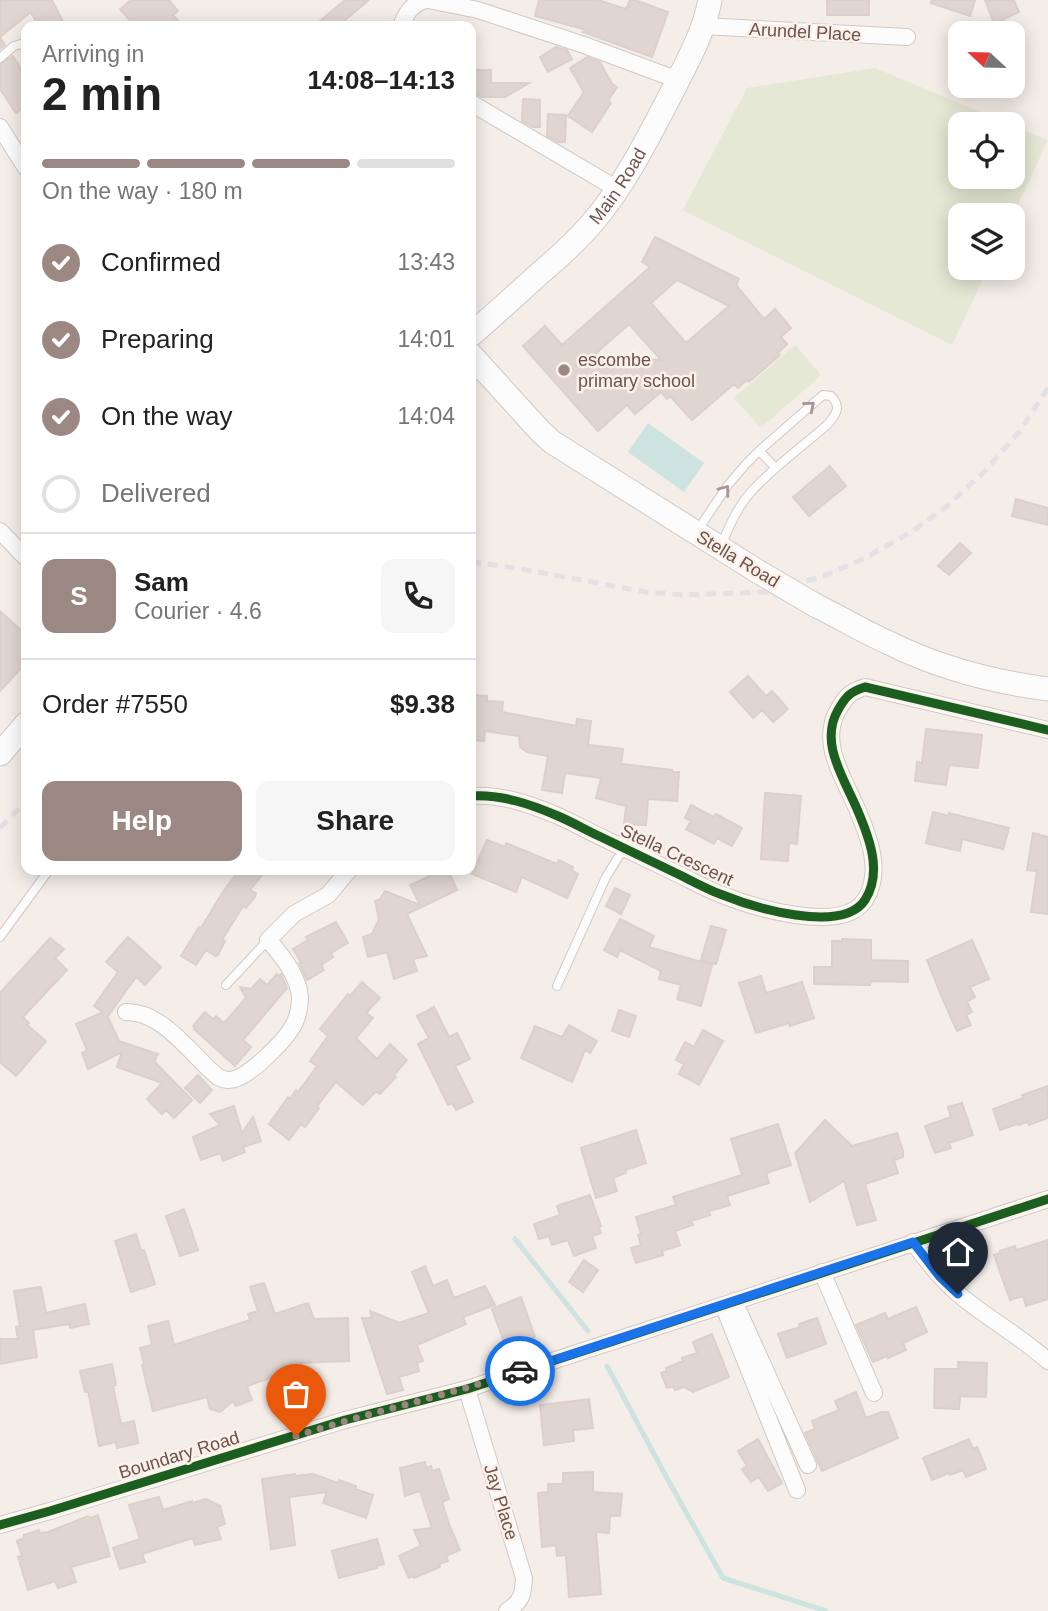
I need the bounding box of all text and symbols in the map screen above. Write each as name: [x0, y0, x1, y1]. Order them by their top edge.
street label: Arundel Place: [749, 19, 861, 45]
north arrow: [948, 21, 1026, 98]
map controls: [948, 21, 1025, 280]
text: Arriving in: [42, 41, 144, 67]
text: 14:08–14:13: [308, 65, 455, 95]
text: 2 min: [42, 68, 162, 120]
button: locate: [948, 112, 1025, 189]
street label: Main Road: [585, 145, 650, 228]
text: On the way · 180 m: [42, 178, 243, 204]
button: layers: [948, 203, 1025, 280]
icon: check: [42, 244, 80, 282]
text: Confirmed: [101, 247, 221, 277]
text: 13:43: [397, 249, 455, 275]
icon: check: [42, 321, 80, 359]
text: Preparing: [101, 324, 214, 354]
text: 14:01: [397, 326, 455, 352]
place label: escombe primary school: [578, 350, 695, 391]
marker: escombe primary school: [556, 362, 572, 378]
icon: check: [42, 398, 80, 436]
text: On the way: [101, 401, 233, 431]
one-way arrow: [802, 402, 815, 414]
text: 14:04: [397, 403, 455, 429]
text: Delivered: [101, 478, 211, 508]
one-way arrow: [717, 486, 729, 498]
street label: Stella Road: [693, 526, 783, 592]
button: phone: [381, 559, 455, 633]
text: Sam: [134, 567, 189, 597]
text: S: [70, 581, 88, 611]
text: Courier · 4.6: [134, 598, 262, 624]
text: Order #7550: [42, 689, 188, 719]
text: $9.38: [390, 689, 455, 719]
button: Help: [42, 781, 242, 861]
button: Share: [256, 781, 455, 861]
street label: Stella Crescent: [617, 820, 737, 890]
pin: [928, 1222, 988, 1294]
icon: home: [939, 1233, 977, 1271]
courier: [485, 1336, 555, 1406]
icon: car: [501, 1352, 539, 1390]
pin: [266, 1364, 326, 1436]
icon: bag: [277, 1375, 315, 1413]
street label: Boundary Road: [116, 1427, 242, 1483]
street label: Jay Place: [480, 1462, 522, 1542]

